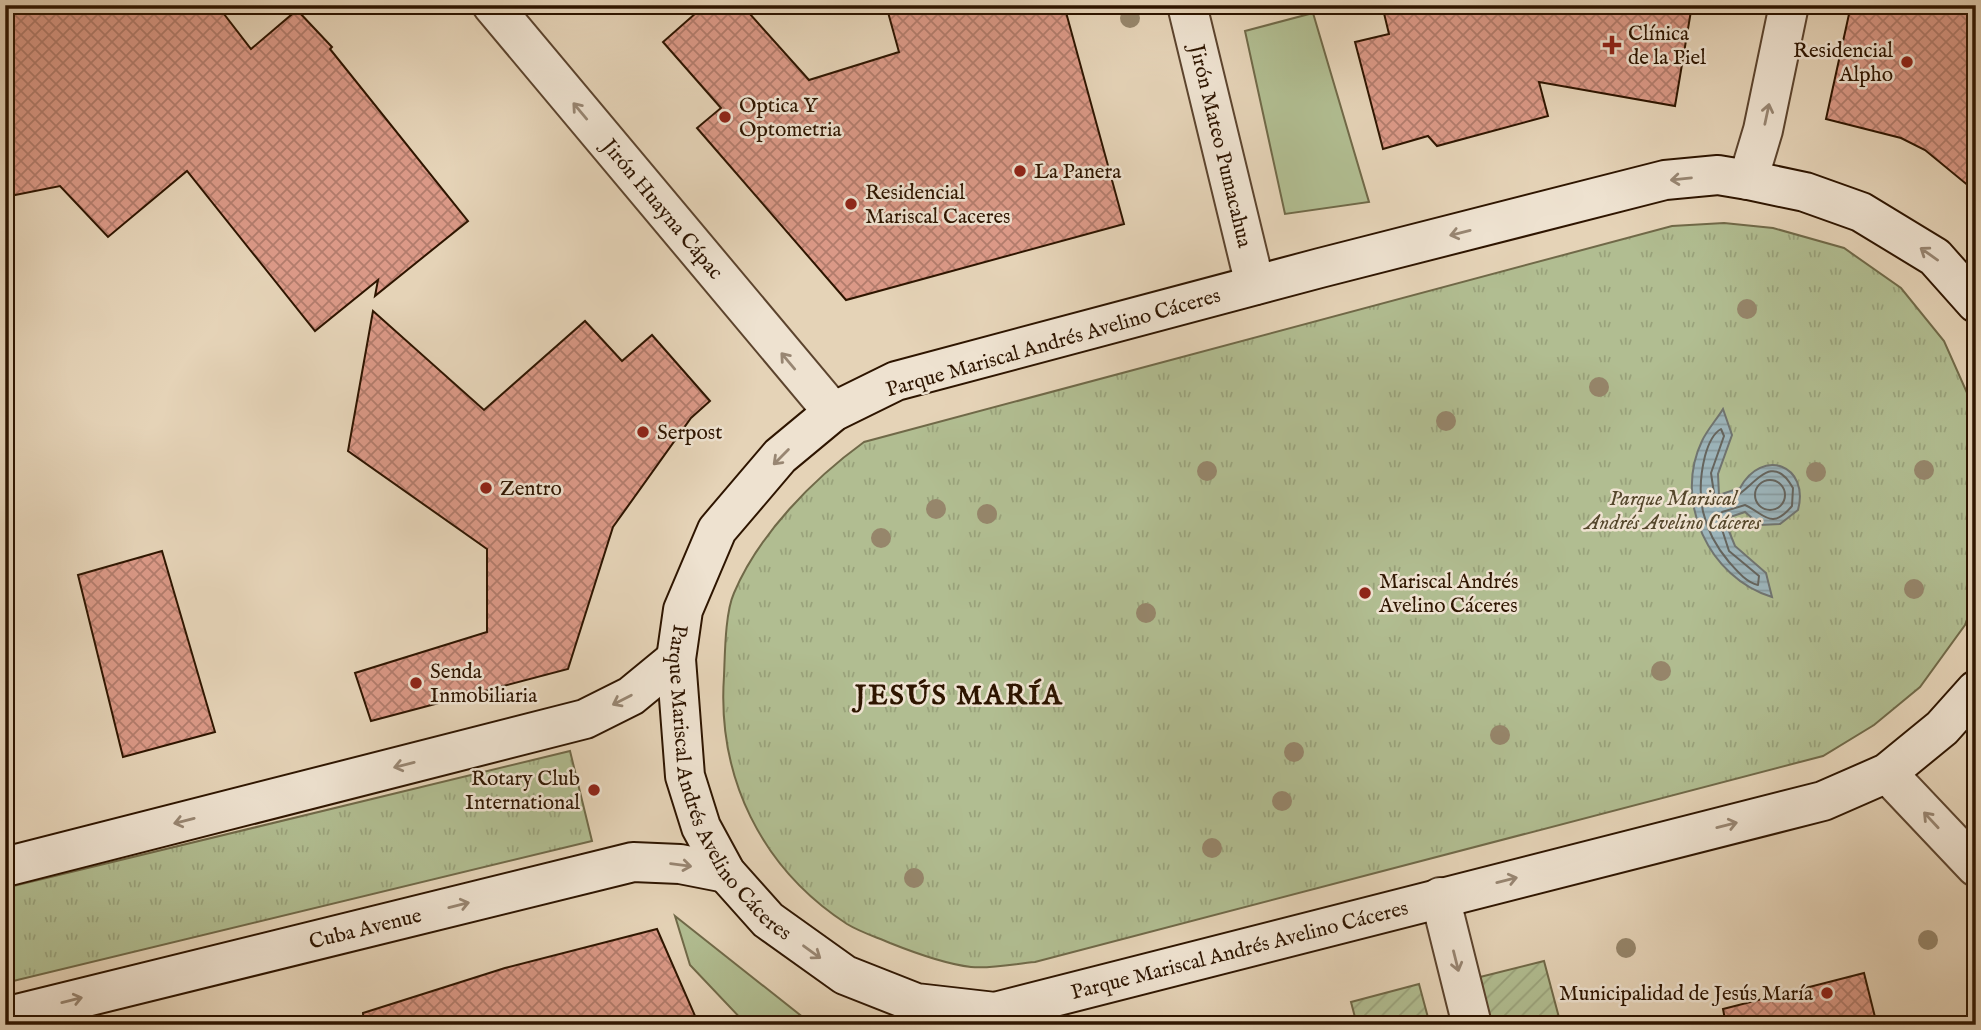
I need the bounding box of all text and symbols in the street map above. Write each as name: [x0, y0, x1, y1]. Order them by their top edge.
place label: Clínica de la Piel: [1628, 21, 1706, 72]
marker: Clínica de la Piel: [1602, 35, 1622, 55]
place label: Residencial Alpho: [1793, 38, 1893, 89]
street label: Jirón Mateo Pumacahua: [1182, 40, 1258, 251]
marker: Residencial Alpho: [1899, 54, 1915, 70]
place label: Optica Y Optometria: [739, 93, 843, 144]
one-way arrow: [572, 102, 588, 120]
one-way arrow: [1760, 103, 1774, 126]
marker: Optica Y Optometria: [717, 109, 733, 125]
street label: Jirón Huayna Cápac: [594, 133, 728, 286]
place label: La Panera: [1034, 159, 1122, 186]
marker: La Panera: [1012, 163, 1028, 179]
one-way arrow: [1670, 173, 1692, 186]
place label: Residencial Mariscal Caceres: [865, 180, 1010, 231]
marker: Residencial Mariscal Caceres: [843, 196, 859, 212]
one-way arrow: [1449, 227, 1472, 240]
one-way arrow: [1920, 247, 1939, 261]
street label: Parque Mariscal Andrés Avelino Cáceres: [883, 283, 1224, 404]
one-way arrow: [780, 353, 795, 371]
place label: Serpost: [657, 420, 722, 447]
marker: Serpost: [635, 424, 651, 440]
one-way arrow: [773, 448, 790, 465]
place label: Zentro: [500, 476, 562, 503]
marker: Zentro: [478, 480, 494, 496]
park label: Parque Mariscal Andrés Avelino Cáceres: [1583, 486, 1762, 537]
place label: Mariscal Andrés Avelino Cáceres: [1378, 569, 1518, 620]
marker: Mariscal Andrés Avelino Cáceres: [1357, 585, 1373, 601]
street label: Parque Mariscal Andrés Avelino Cáceres: [660, 623, 796, 947]
place label: Senda Inmobiliaria: [430, 659, 538, 710]
marker: Senda Inmobiliaria: [408, 675, 424, 691]
district label: JESÚS MARÍA: [851, 678, 1063, 714]
one-way arrow: [612, 694, 633, 708]
one-way arrow: [394, 759, 416, 772]
place label: Rotary Club International: [465, 766, 580, 817]
marker: Rotary Club International: [586, 782, 602, 798]
one-way arrow: [1923, 812, 1940, 829]
one-way arrow: [173, 815, 196, 828]
one-way arrow: [1715, 818, 1738, 831]
one-way arrow: [669, 858, 692, 871]
one-way arrow: [1495, 873, 1518, 886]
street label: Parque Mariscal Andrés Avelino Cáceres: [1068, 895, 1411, 1007]
one-way arrow: [447, 898, 470, 911]
street label: Cuba Avenue: [306, 903, 425, 956]
one-way arrow: [802, 945, 821, 959]
one-way arrow: [1450, 949, 1463, 972]
place label: Municipalidad de Jesús María: [1559, 981, 1814, 1008]
marker: Municipalidad de Jesús María: [1819, 985, 1835, 1001]
one-way arrow: [60, 993, 82, 1006]

